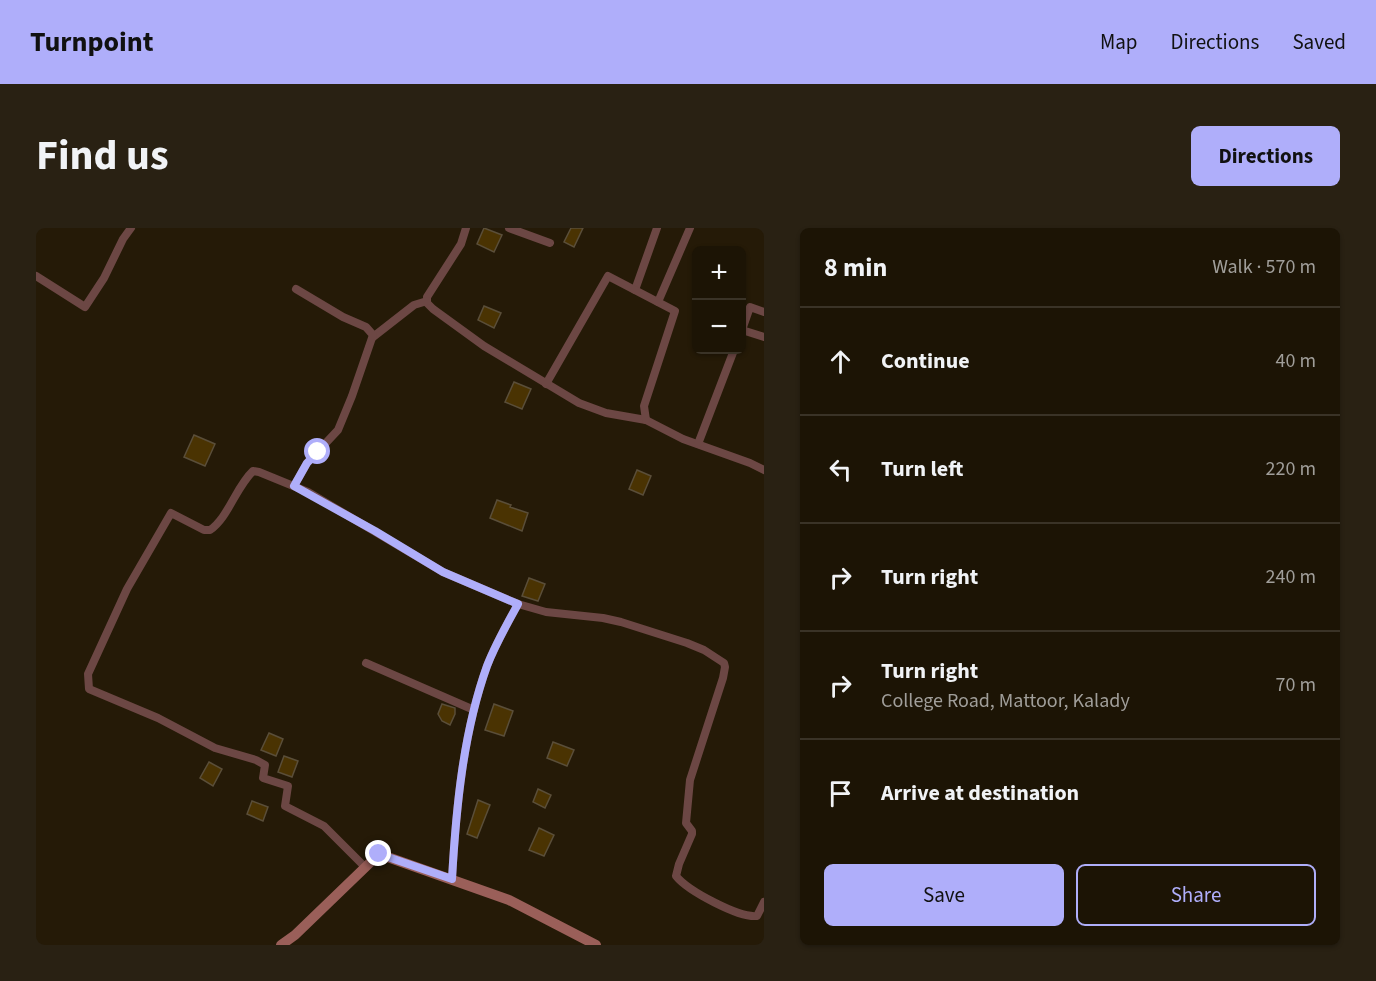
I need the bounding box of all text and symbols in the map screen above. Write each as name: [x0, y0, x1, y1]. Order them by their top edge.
text: Turnpoint: [30, 22, 154, 62]
text: Map: [1100, 27, 1138, 57]
text: Directions: [1171, 27, 1259, 57]
text: Saved: [1292, 27, 1346, 57]
text: Find us: [36, 126, 169, 186]
button: Directions: [1191, 126, 1340, 186]
map controls: [692, 246, 746, 354]
button: +: [692, 246, 746, 300]
text: 8 min: [824, 249, 887, 286]
text: Walk · 570 m: [1212, 253, 1316, 281]
button: −: [692, 300, 746, 354]
icon: ahead: [824, 345, 857, 378]
text: Continue: [881, 345, 970, 377]
text: 40 m: [1276, 347, 1316, 375]
route start: [304, 438, 330, 464]
icon: left: [824, 453, 857, 486]
text: Turn left: [881, 453, 963, 485]
text: 220 m: [1266, 455, 1316, 483]
icon: right: [824, 561, 857, 594]
text: Turn right: [881, 561, 978, 593]
text: 240 m: [1266, 563, 1316, 591]
text: Turn right: [881, 655, 978, 687]
icon: right: [824, 669, 857, 702]
text: 70 m: [1276, 671, 1316, 699]
text: College Road, Mattoor, Kalady: [881, 687, 1130, 715]
icon: arrive: [824, 777, 857, 810]
text: Arrive at destination: [881, 777, 1079, 809]
route end: [365, 840, 391, 866]
button: Save: [824, 864, 1064, 926]
button: Share: [1076, 864, 1316, 926]

